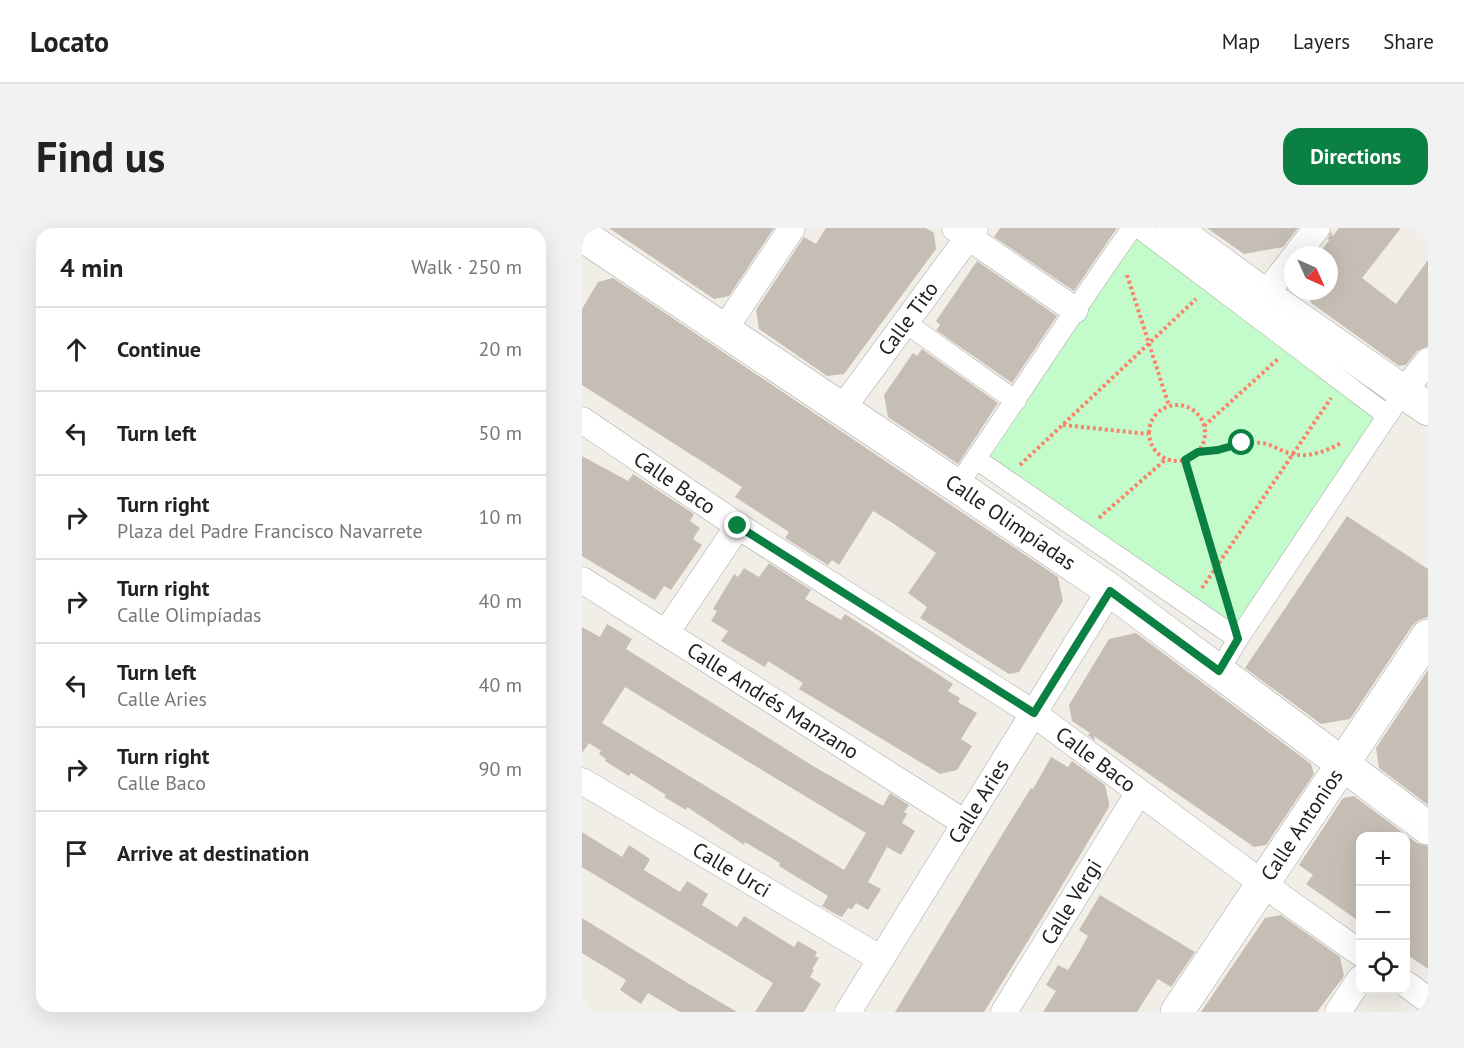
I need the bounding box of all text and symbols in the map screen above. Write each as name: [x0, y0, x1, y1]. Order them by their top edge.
text: Locato: [30, 23, 109, 60]
text: Map: [1222, 28, 1260, 55]
text: Layers: [1293, 28, 1350, 55]
text: Share: [1383, 28, 1434, 55]
button: Directions: [1283, 128, 1428, 185]
text: Find us: [36, 129, 165, 184]
north arrow: [1284, 246, 1338, 300]
text: 4 min: [60, 251, 123, 284]
text: Walk · 250 m: [411, 254, 522, 280]
street label: Calle Tito: [872, 276, 944, 361]
icon: ahead: [60, 333, 93, 366]
text: Continue: [117, 335, 201, 363]
text: 20 m: [479, 336, 522, 362]
icon: left: [60, 417, 93, 450]
text: Turn left: [117, 419, 197, 447]
text: 50 m: [479, 420, 522, 446]
route start: [1228, 429, 1254, 455]
street label: Calle Baco: [629, 445, 721, 520]
street label: Calle Olimpíadas: [940, 468, 1081, 576]
text: Turn right: [117, 490, 209, 518]
icon: right: [60, 501, 93, 534]
text: 10 m: [479, 504, 522, 530]
route end: [724, 512, 750, 538]
text: Plaza del Padre Francisco Navarrete: [117, 518, 423, 544]
text: Turn right: [117, 574, 209, 602]
icon: right: [60, 585, 93, 618]
text: 40 m: [479, 588, 522, 614]
text: Calle Olimpíadas: [117, 602, 262, 628]
street label: Calle Andrés Manzano: [682, 636, 864, 765]
text: Turn left: [117, 658, 197, 686]
icon: left: [60, 669, 93, 702]
text: 40 m: [479, 672, 522, 698]
text: Calle Aries: [117, 686, 207, 712]
street label: Calle Baco: [1050, 720, 1142, 798]
text: Turn right: [117, 742, 209, 770]
icon: right: [60, 753, 93, 786]
street label: Calle Aries: [942, 754, 1015, 848]
text: 90 m: [479, 756, 522, 782]
street label: Calle Antonios: [1254, 763, 1349, 886]
text: Calle Baco: [117, 770, 206, 796]
map controls: [1356, 832, 1410, 994]
button: +: [1356, 832, 1410, 886]
street label: Calle Urci: [688, 836, 776, 903]
icon: arrive: [60, 837, 93, 870]
text: Arrive at destination: [117, 839, 309, 867]
street label: Calle Vergi: [1035, 854, 1108, 950]
button: −: [1356, 886, 1410, 940]
button: locate: [1356, 940, 1410, 994]

